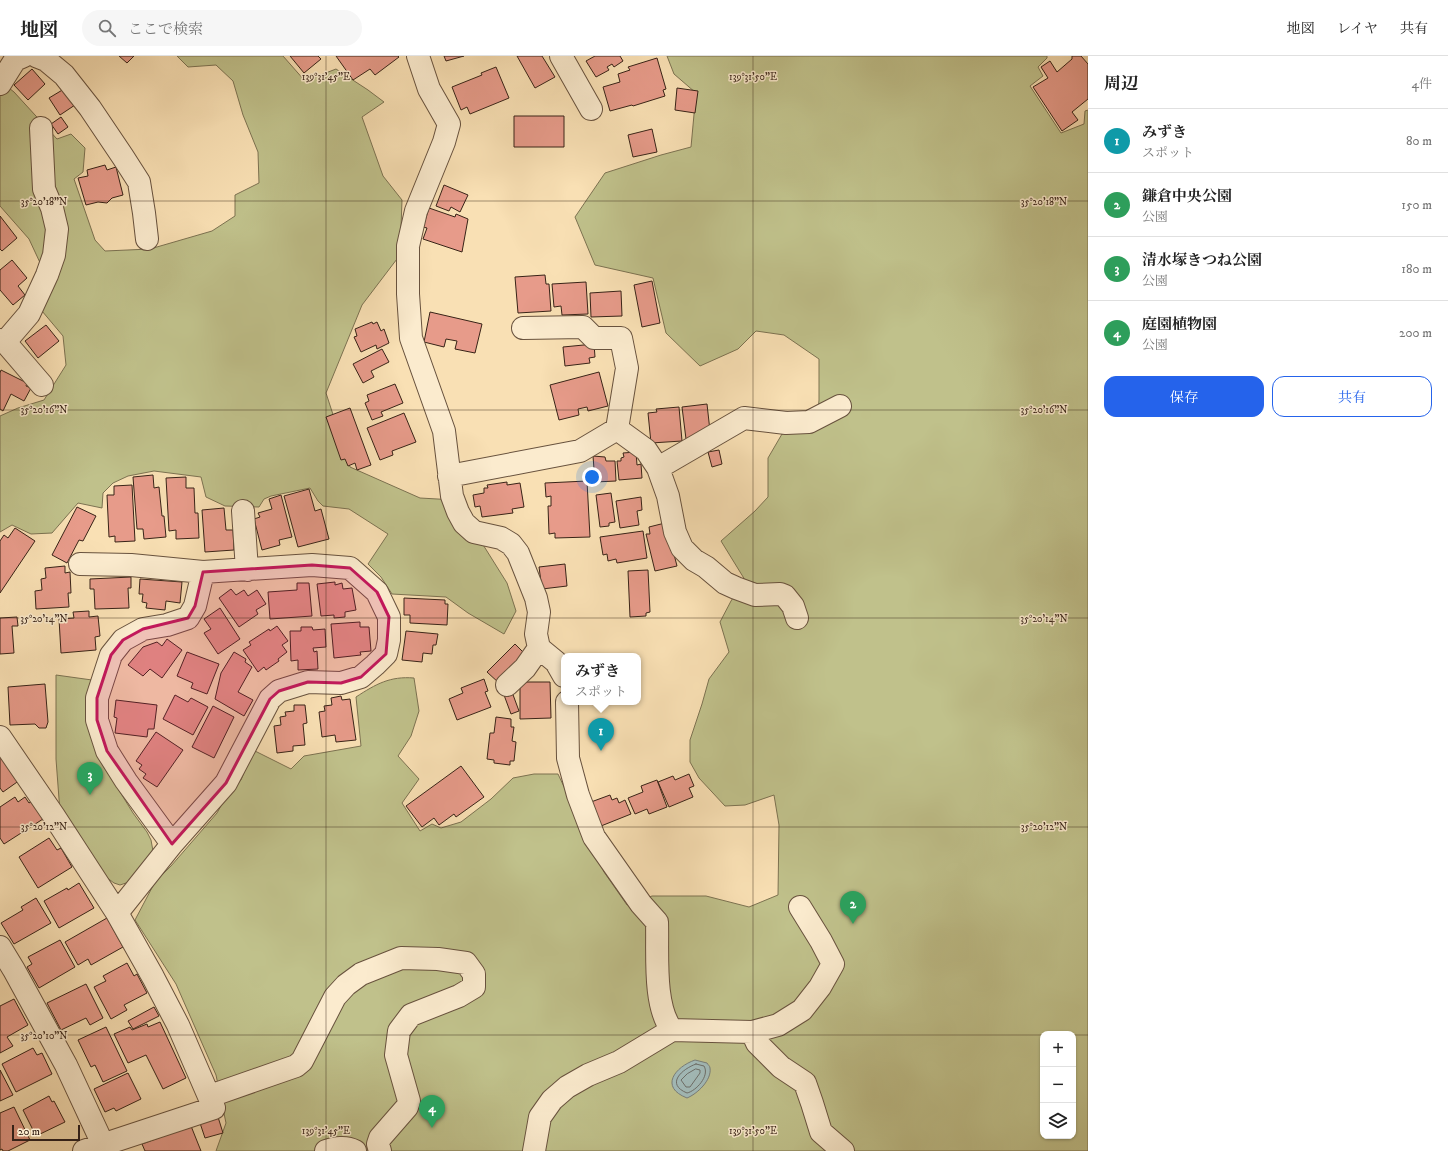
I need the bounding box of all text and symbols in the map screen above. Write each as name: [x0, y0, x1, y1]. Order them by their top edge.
search box: [82, 10, 362, 46]
icon: search: [96, 17, 118, 39]
text: 地図: [20, 19, 58, 42]
text: ここで検索: [128, 20, 203, 39]
text: 地図: [1287, 20, 1315, 38]
text: レイヤ: [1337, 20, 1378, 38]
text: 共有: [1400, 20, 1428, 38]
text: 139°31'45"E: [302, 71, 350, 83]
text: 139°31'50"E: [729, 71, 777, 83]
text: 周辺: [1104, 73, 1138, 95]
text: 4件: [1412, 76, 1432, 92]
text: みずき: [1142, 123, 1187, 142]
text: 1: [1115, 133, 1119, 149]
text: 80 m: [1406, 133, 1432, 149]
text: スポット: [1142, 145, 1194, 161]
text: 鎌倉中央公園: [1142, 187, 1232, 206]
text: 35°20'18"N: [21, 196, 67, 208]
text: 35°20'18"N: [1021, 196, 1067, 208]
text: 2: [1114, 197, 1120, 213]
text: 150 m: [1401, 197, 1432, 213]
text: 公園: [1142, 209, 1168, 225]
text: 清水塚きつね公園: [1142, 251, 1262, 270]
text: 3: [1115, 261, 1119, 277]
text: 180 m: [1401, 261, 1432, 277]
text: 公園: [1142, 273, 1168, 289]
text: 庭園植物園: [1142, 315, 1217, 334]
text: 4: [1113, 325, 1121, 341]
text: 200 m: [1399, 325, 1432, 341]
text: 公園: [1142, 337, 1168, 353]
button: 保存: [1104, 376, 1264, 417]
button: 共有: [1272, 376, 1432, 417]
text: 35°20'16"N: [21, 404, 67, 416]
text: 35°20'16"N: [1021, 404, 1067, 416]
your location: [582, 467, 602, 487]
text: 35°20'14"N: [20, 613, 68, 625]
text: 35°20'14"N: [1020, 613, 1068, 625]
popup: [561, 653, 641, 705]
text: みずき: [575, 662, 620, 681]
text: スポット: [575, 684, 627, 700]
pin: 1: [588, 718, 614, 751]
pin: 3: [77, 762, 103, 795]
text: 35°20'12"N: [21, 821, 67, 833]
text: 35°20'12"N: [1021, 821, 1067, 833]
pin: 2: [840, 891, 866, 924]
text: 35°20'10"N: [21, 1030, 67, 1042]
map controls: [1040, 1031, 1076, 1139]
button: +: [1040, 1031, 1076, 1067]
button: −: [1040, 1067, 1076, 1103]
pin: 4: [419, 1095, 445, 1128]
button: layers: [1040, 1103, 1076, 1139]
scale bar: [12, 1123, 80, 1142]
text: 20 m: [18, 1125, 40, 1139]
text: 139°31'45"E: [302, 1125, 350, 1137]
text: 139°31'50"E: [729, 1125, 777, 1137]

